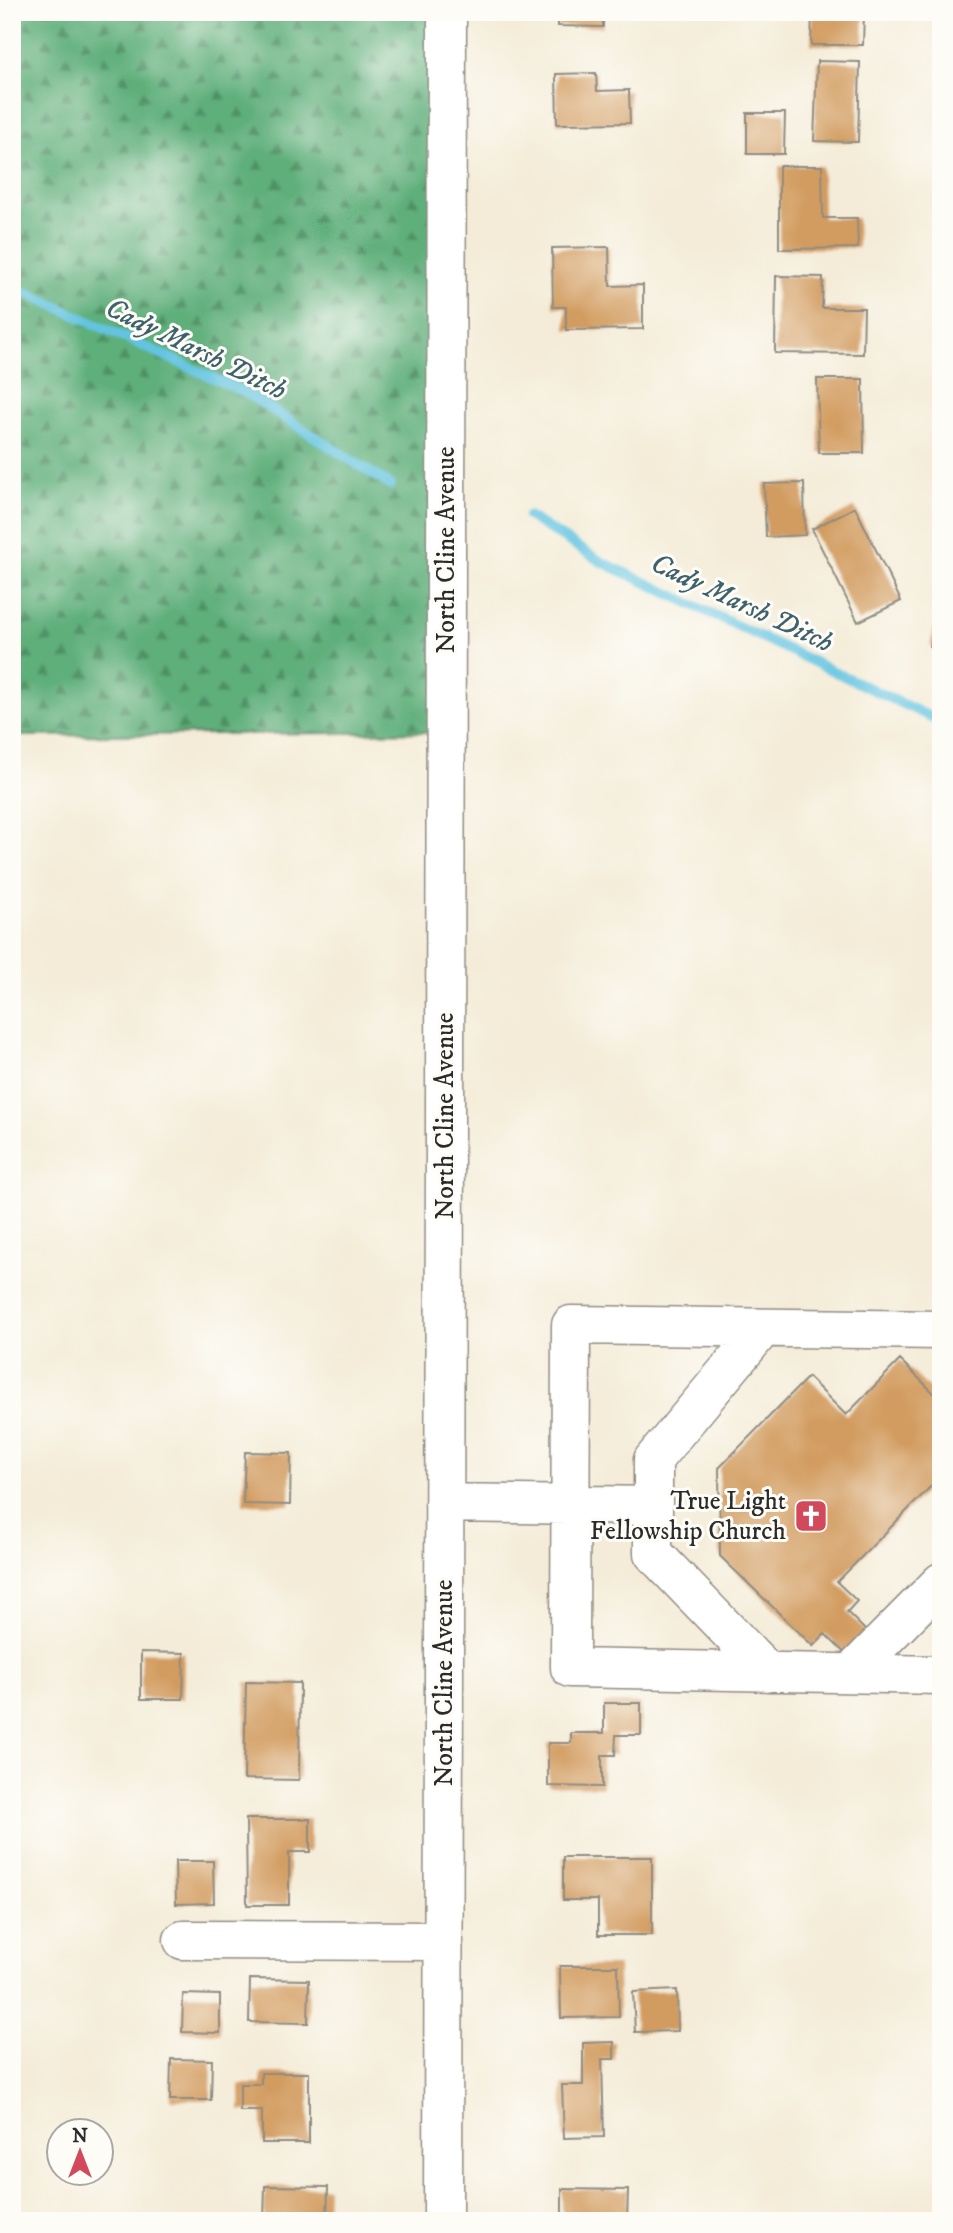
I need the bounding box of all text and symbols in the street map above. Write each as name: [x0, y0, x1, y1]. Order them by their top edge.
water label: Cady Marsh Ditch: [100, 290, 292, 408]
street label: North Cline Avenue: [430, 446, 463, 654]
water label: Cady Marsh Ditch: [645, 545, 839, 661]
street label: North Cline Avenue: [429, 1012, 462, 1220]
place label: True Light Fellowship Church: [590, 1485, 786, 1548]
church icon: True Light Fellowship Church: [792, 1497, 830, 1535]
street label: North Cline Avenue: [428, 1579, 461, 1787]
north arrow: [46, 2118, 116, 2188]
text: N: [72, 2125, 88, 2148]

